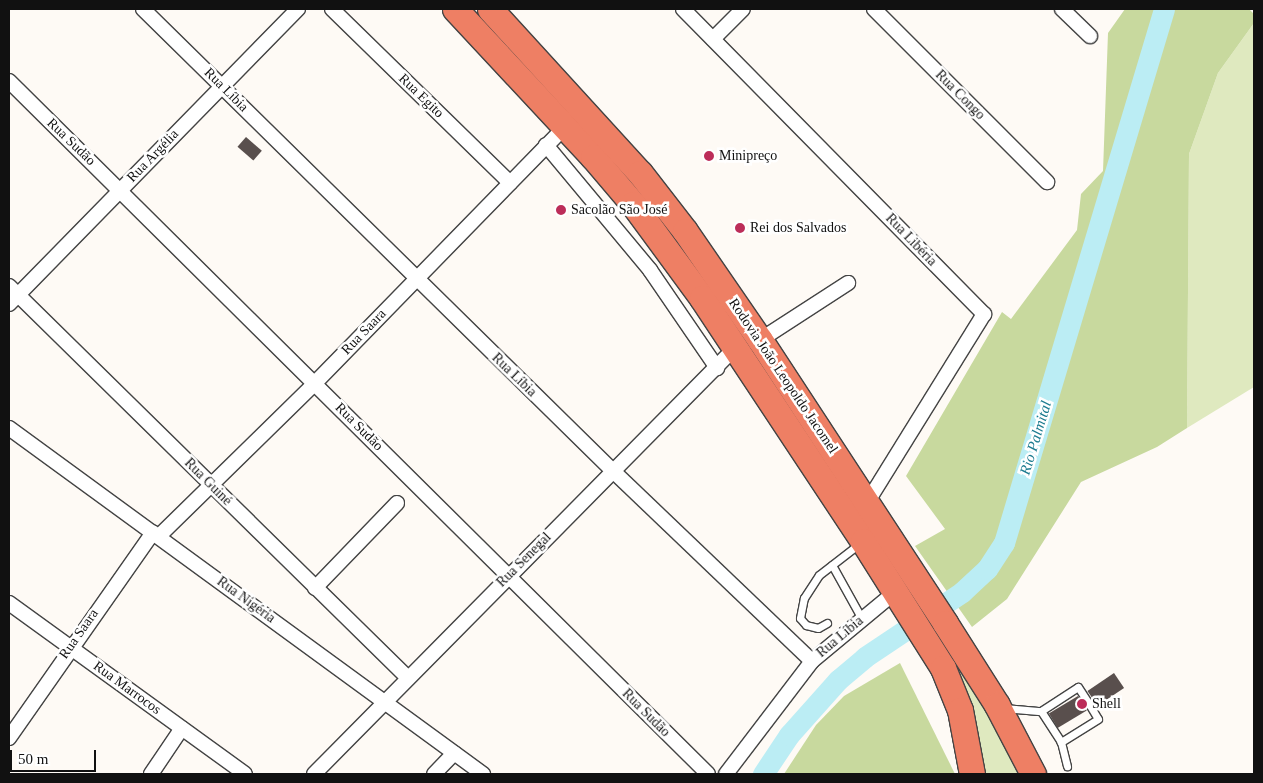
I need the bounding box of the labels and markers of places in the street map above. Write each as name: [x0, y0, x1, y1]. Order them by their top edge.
place label: Minipreço: [719, 148, 777, 164]
marker: Minipreço: [703, 150, 715, 162]
place label: Sacolão São José: [571, 202, 667, 218]
marker: Sacolão São José: [555, 204, 567, 216]
place label: Rei dos Salvados: [750, 220, 846, 236]
marker: Rei dos Salvados: [734, 222, 746, 234]
place label: Shell: [1092, 696, 1121, 712]
marker: Shell: [1076, 698, 1088, 710]

